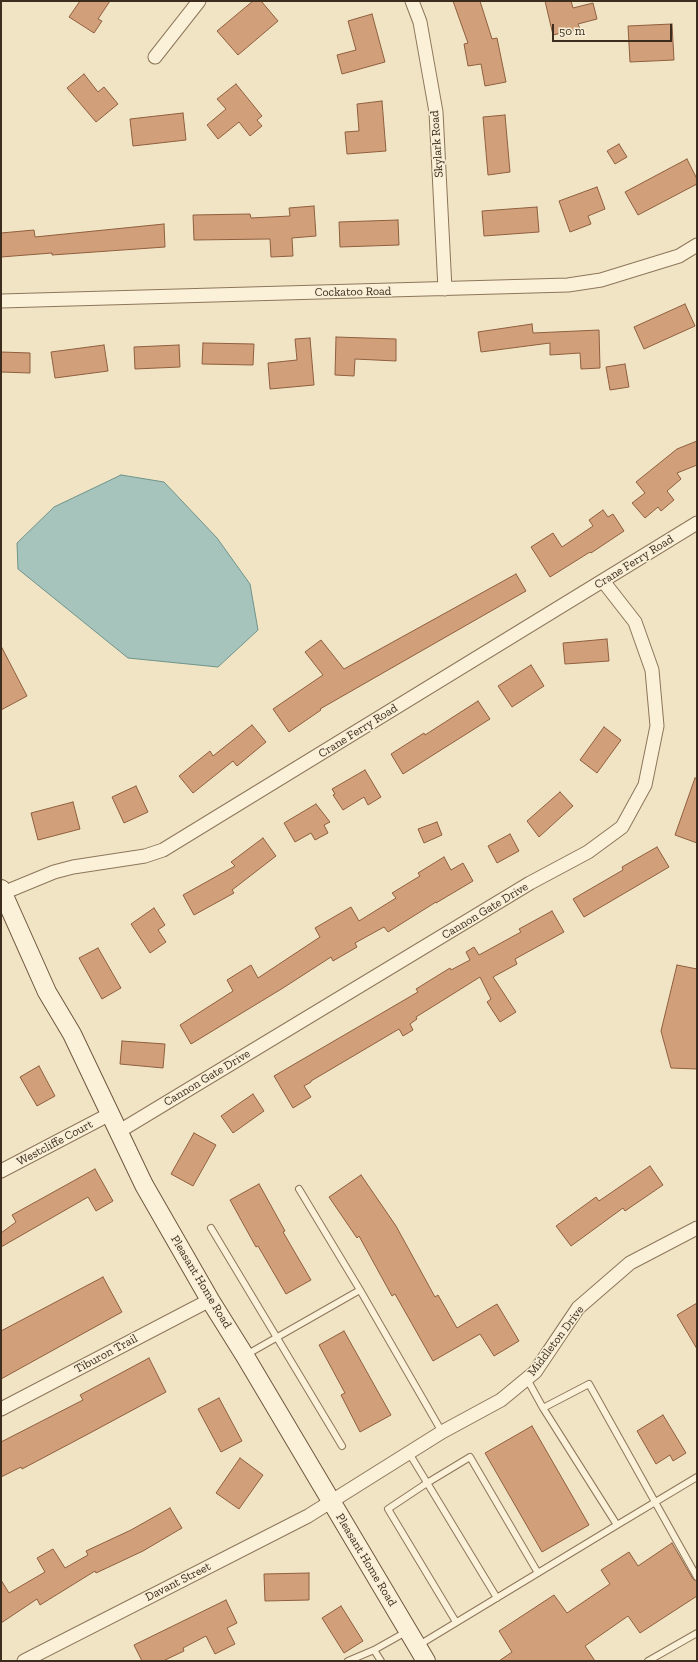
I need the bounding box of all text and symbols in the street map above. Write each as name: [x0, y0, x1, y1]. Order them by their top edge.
scale bar: [554, 16, 674, 42]
text: 50 m: [559, 24, 585, 38]
street label: Skylark Road: [427, 110, 447, 178]
street label: Cockatoo Road: [314, 284, 392, 300]
street label: Crane Ferry Road: [592, 532, 676, 592]
street label: Crane Ferry Road: [316, 701, 400, 761]
street label: Cannon Gate Drive: [439, 880, 531, 942]
street label: Cannon Gate Drive: [161, 1047, 253, 1109]
street label: Westcliffe Court: [15, 1117, 95, 1169]
street label: Pleasant Home Road: [168, 1233, 234, 1331]
street label: Middleton Drive: [525, 1303, 587, 1379]
street label: Tiburon Trail: [72, 1331, 140, 1377]
street label: Pleasant Home Road: [333, 1511, 399, 1609]
street label: Davant Street: [143, 1559, 213, 1605]

